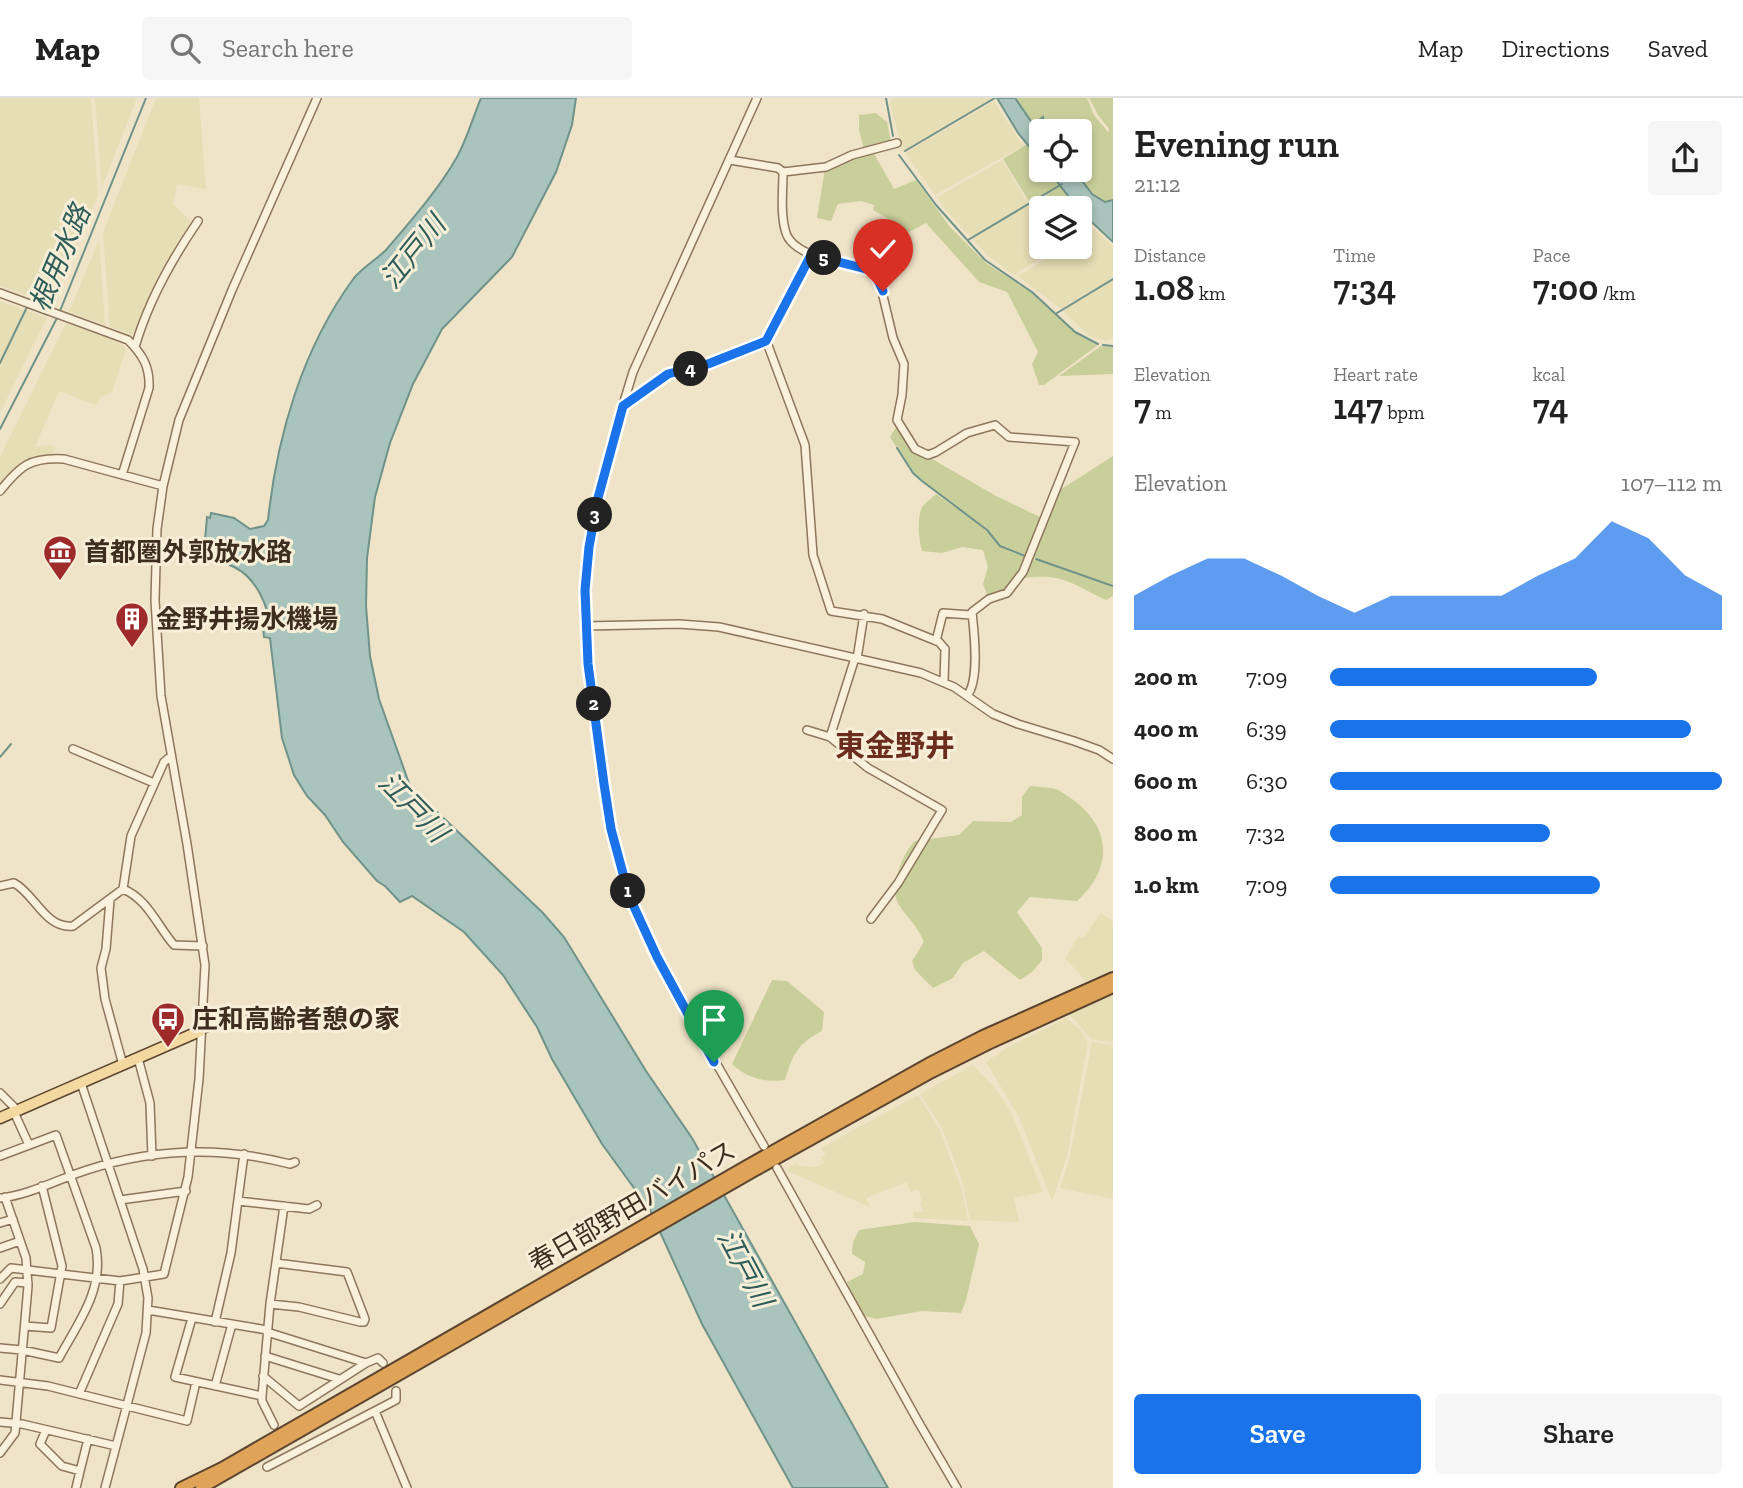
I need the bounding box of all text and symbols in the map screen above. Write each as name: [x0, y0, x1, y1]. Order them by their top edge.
search box: [142, 17, 632, 80]
text: Map: [35, 29, 100, 68]
icon: search: [166, 29, 204, 67]
text: Search here: [222, 32, 354, 64]
text: Map: [1418, 34, 1464, 63]
text: Directions: [1502, 34, 1610, 63]
text: Saved: [1648, 34, 1708, 63]
map controls: [1029, 119, 1092, 259]
button: locate: [1029, 119, 1092, 182]
text: Evening run: [1134, 121, 1339, 167]
button: share: [1648, 121, 1722, 195]
text: 21:12: [1134, 170, 1181, 198]
button: layers: [1029, 196, 1092, 259]
water label: 根用水路: [23, 198, 98, 316]
water label: 江戸川: [374, 207, 454, 295]
pin: [853, 219, 913, 291]
icon: check: [864, 230, 902, 268]
pin: 5: [806, 240, 842, 276]
text: Distance: [1134, 244, 1206, 267]
text: Time: [1333, 244, 1376, 267]
text: Pace: [1533, 244, 1570, 267]
text: 5: [819, 246, 828, 269]
text: 1.08: [1134, 267, 1195, 309]
text: 7:34: [1333, 267, 1396, 309]
text: 7:00: [1533, 267, 1598, 309]
text: km: [1195, 282, 1225, 305]
text: /km: [1598, 282, 1635, 305]
pin: 4: [674, 352, 708, 386]
text: 4: [685, 357, 696, 380]
text: Elevation: [1134, 363, 1211, 386]
text: Heart rate: [1333, 363, 1418, 386]
text: kcal: [1533, 363, 1565, 386]
text: 7: [1134, 386, 1151, 428]
text: 147: [1333, 386, 1383, 428]
text: 74: [1533, 386, 1569, 428]
text: m: [1151, 401, 1172, 424]
text: bpm: [1383, 401, 1424, 424]
text: Elevation: [1134, 469, 1227, 497]
text: 107–112 m: [1621, 469, 1722, 497]
pin: 3: [578, 498, 612, 532]
text: 3: [589, 503, 600, 526]
museum icon: 首都圏外郭放水路: [41, 533, 79, 582]
place label: 首都圏外郭放水路: [84, 536, 292, 568]
building icon: 金野井揚水機場: [113, 600, 151, 649]
place label: 金野井揚水機場: [156, 603, 338, 635]
text: 200 m: [1134, 663, 1197, 691]
text: 7:09: [1246, 663, 1287, 691]
pin: 2: [576, 686, 612, 722]
text: 2: [588, 692, 599, 715]
text: 400 m: [1134, 715, 1198, 743]
text: 6:39: [1246, 715, 1287, 743]
district label: 東金野井: [835, 728, 955, 764]
water label: 江戸川: [372, 765, 456, 851]
text: 600 m: [1134, 767, 1197, 795]
text: 6:30: [1246, 767, 1288, 795]
text: 800 m: [1134, 819, 1197, 847]
text: 7:32: [1246, 819, 1285, 847]
text: 1.0 km: [1134, 871, 1199, 899]
text: 7:09: [1246, 871, 1287, 899]
pin: 1: [610, 874, 646, 908]
text: 1: [624, 879, 631, 902]
pin: [684, 990, 744, 1062]
bus stop icon: 庄和高齢者憩の家: [149, 1000, 187, 1049]
icon: arrive: [695, 1001, 733, 1039]
place label: 庄和高齢者憩の家: [192, 1003, 400, 1035]
street label: 春日部野田バイパス: [523, 1134, 741, 1278]
water label: 江戸川: [711, 1223, 781, 1315]
button: Save: [1134, 1394, 1421, 1474]
button: Share: [1435, 1394, 1722, 1474]

